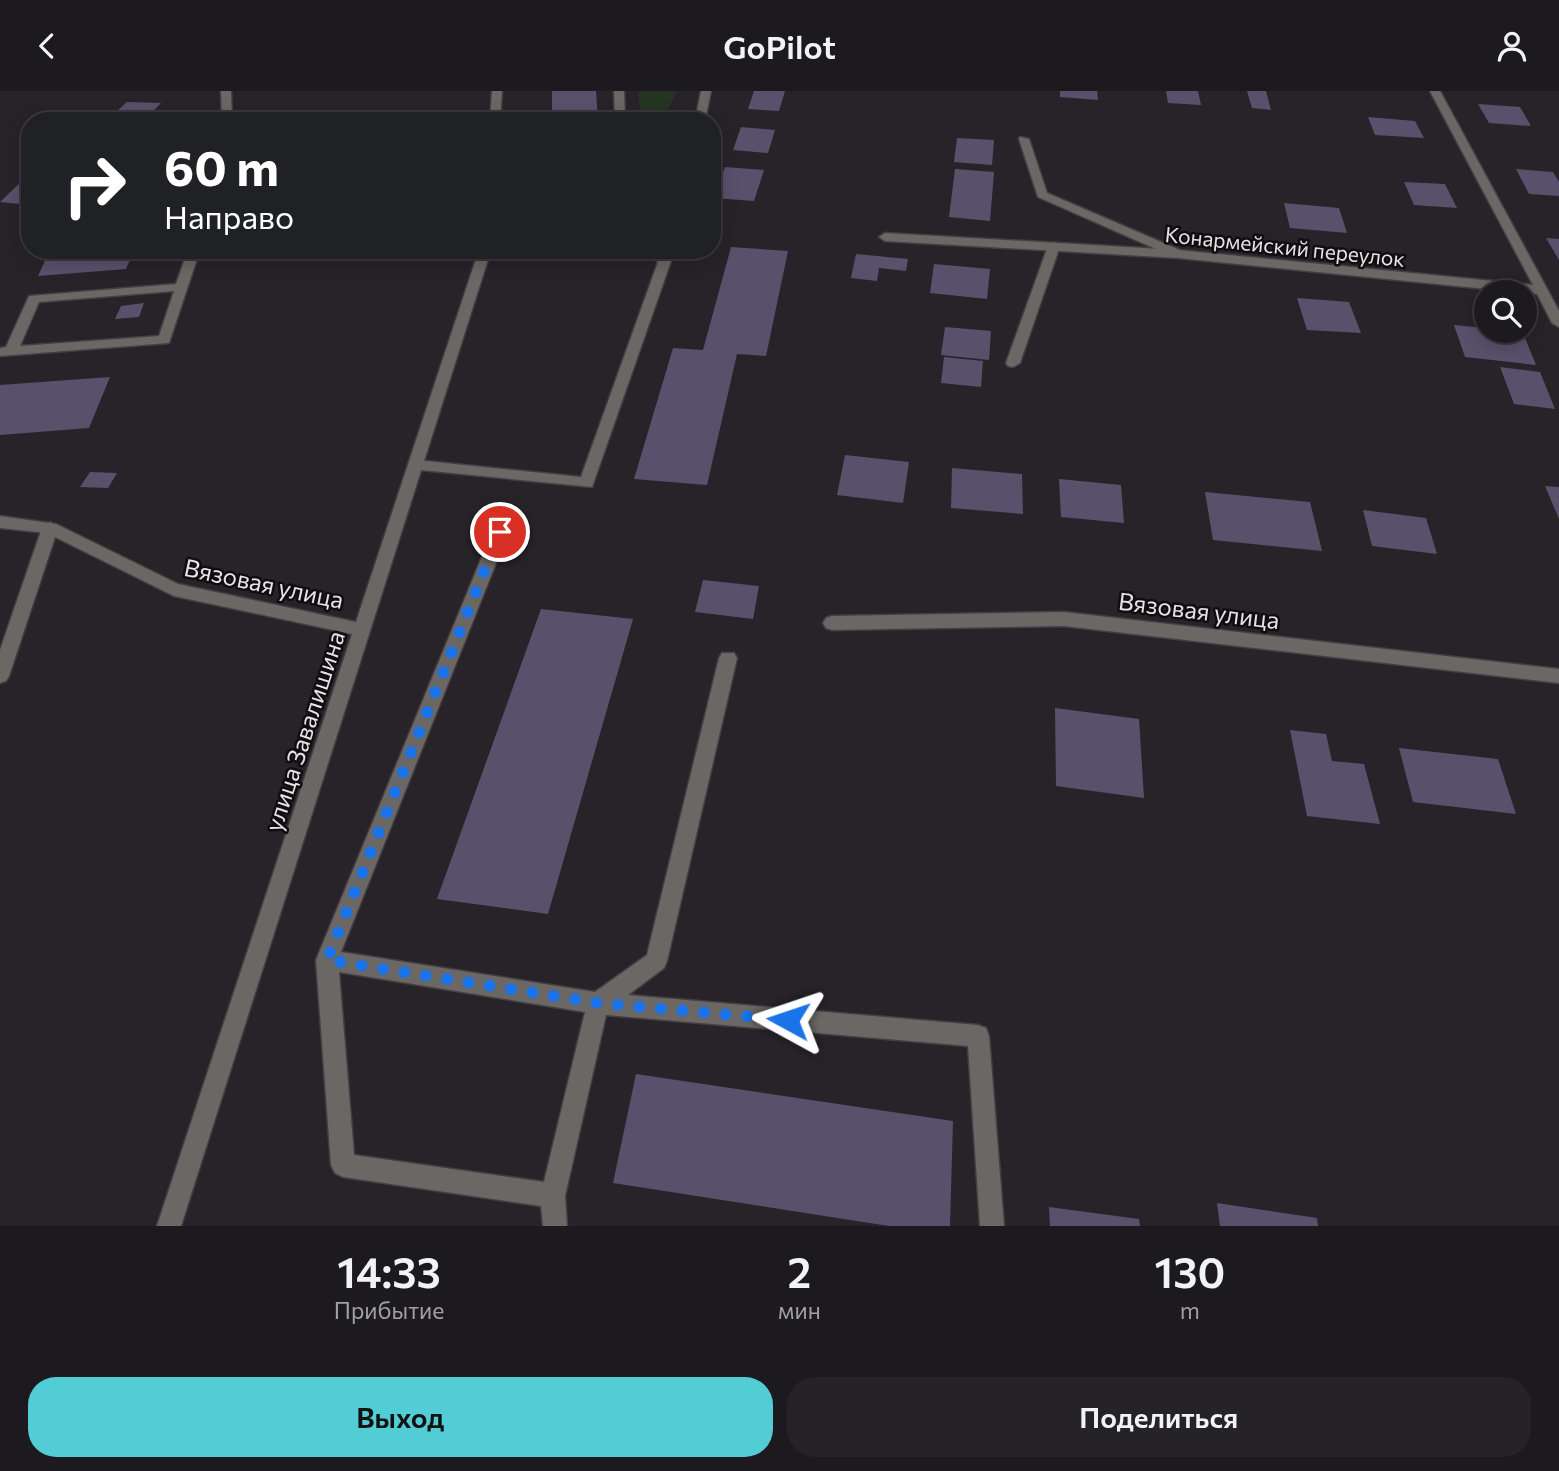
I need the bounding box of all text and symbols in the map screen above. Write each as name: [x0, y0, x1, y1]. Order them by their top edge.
text: GoPilot: [723, 26, 836, 66]
icon: back: [28, 27, 66, 65]
icon: person: [1493, 27, 1531, 65]
text: 60 m: [164, 136, 279, 196]
icon: right: [49, 140, 140, 231]
text: Направо: [164, 196, 294, 236]
street label: Конармейский переулок: [1164, 221, 1406, 271]
map controls: [1474, 280, 1537, 343]
button: search: [1474, 280, 1537, 343]
pin: [470, 502, 530, 562]
icon: arrive: [481, 513, 519, 551]
street label: Вязовая улица: [182, 552, 346, 614]
street label: Вязовая улица: [1117, 586, 1281, 634]
street label: улица Завалишина: [258, 627, 350, 835]
position arrow: [751, 983, 825, 1057]
text: 14:33: [337, 1245, 441, 1297]
text: 2: [788, 1245, 811, 1297]
text: 130: [1154, 1245, 1225, 1297]
text: Прибытие: [334, 1296, 444, 1324]
text: мин: [778, 1296, 821, 1324]
text: m: [1180, 1296, 1200, 1324]
button: Выход: [28, 1377, 773, 1457]
button: Поделиться: [787, 1377, 1531, 1457]

